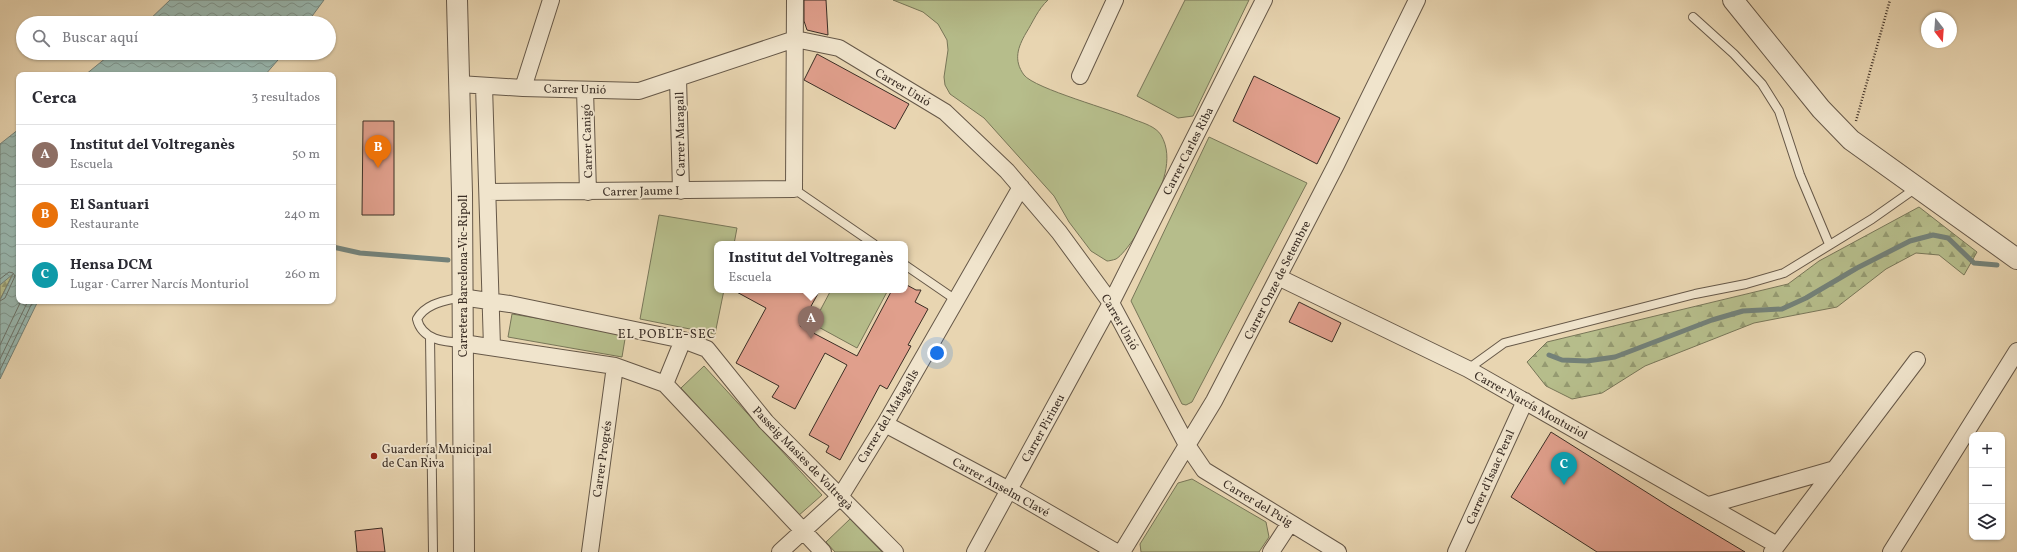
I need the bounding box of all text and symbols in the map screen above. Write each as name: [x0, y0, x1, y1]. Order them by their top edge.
north arrow: [1921, 12, 1957, 48]
search box: [16, 16, 336, 60]
icon: search: [30, 27, 52, 49]
text: Buscar aquí: [62, 28, 138, 49]
street label: Carrer Unió: [872, 65, 933, 111]
street label: Carrer Unió: [544, 81, 606, 99]
text: Cerca: [32, 87, 77, 110]
text: 3 resultados: [251, 89, 320, 107]
street label: Carrer Maragall: [672, 91, 690, 176]
street label: Carrer Canigó: [579, 104, 597, 178]
street label: Carrer Carles Riba: [1160, 105, 1218, 198]
text: Institut del Voltreganès: [70, 135, 235, 156]
pin: B: [365, 135, 391, 168]
text: A: [40, 146, 50, 164]
text: 50 m: [292, 146, 320, 164]
text: Escuela: [70, 156, 113, 174]
street label: Carrer Jaume I: [603, 183, 679, 201]
street label: Carretera Barcelona-Vic-Ripoll: [456, 194, 472, 357]
text: El Santuari: [70, 195, 149, 216]
text: B: [41, 206, 49, 224]
text: 240 m: [284, 206, 320, 224]
text: Restaurante: [70, 216, 139, 234]
street label: Carrer Onze de Setembre: [1241, 218, 1315, 343]
popup: [714, 241, 908, 293]
text: Institut del Voltreganès: [729, 248, 893, 269]
text: Hensa DCM: [70, 255, 153, 276]
text: C: [41, 266, 49, 284]
text: 260 m: [285, 266, 320, 284]
text: Escuela: [729, 269, 772, 287]
text: Lugar · Carrer Narcís Monturiol: [70, 276, 249, 294]
street label: Carrer Unió: [1097, 292, 1142, 353]
pin: A: [798, 306, 824, 339]
district label: EL POBLE-SEC: [618, 326, 716, 344]
your location: [927, 343, 947, 363]
street label: Carrer del Matagalls: [854, 367, 923, 467]
street label: Carrer Narcís Monturiol: [1471, 368, 1590, 444]
street label: Carrer Pirineu: [1018, 391, 1069, 466]
street label: Passeig Masies de Voltregà: [748, 403, 856, 514]
street label: Carrer Progrés: [590, 420, 616, 499]
street label: Carrer d'Isaac Peral: [1463, 427, 1519, 527]
map controls: [1969, 432, 2005, 540]
button: +: [1969, 432, 2005, 468]
place label: Guardería Municipal de Can Riva: [382, 442, 492, 472]
marker: Guardería Municipal de Can Riva: [369, 451, 379, 461]
pin: C: [1551, 452, 1577, 485]
street label: Carrer Anselm Clavé: [949, 454, 1052, 521]
button: −: [1969, 468, 2005, 504]
street label: Carrer del Puig: [1220, 477, 1295, 531]
button: layers: [1969, 504, 2005, 540]

